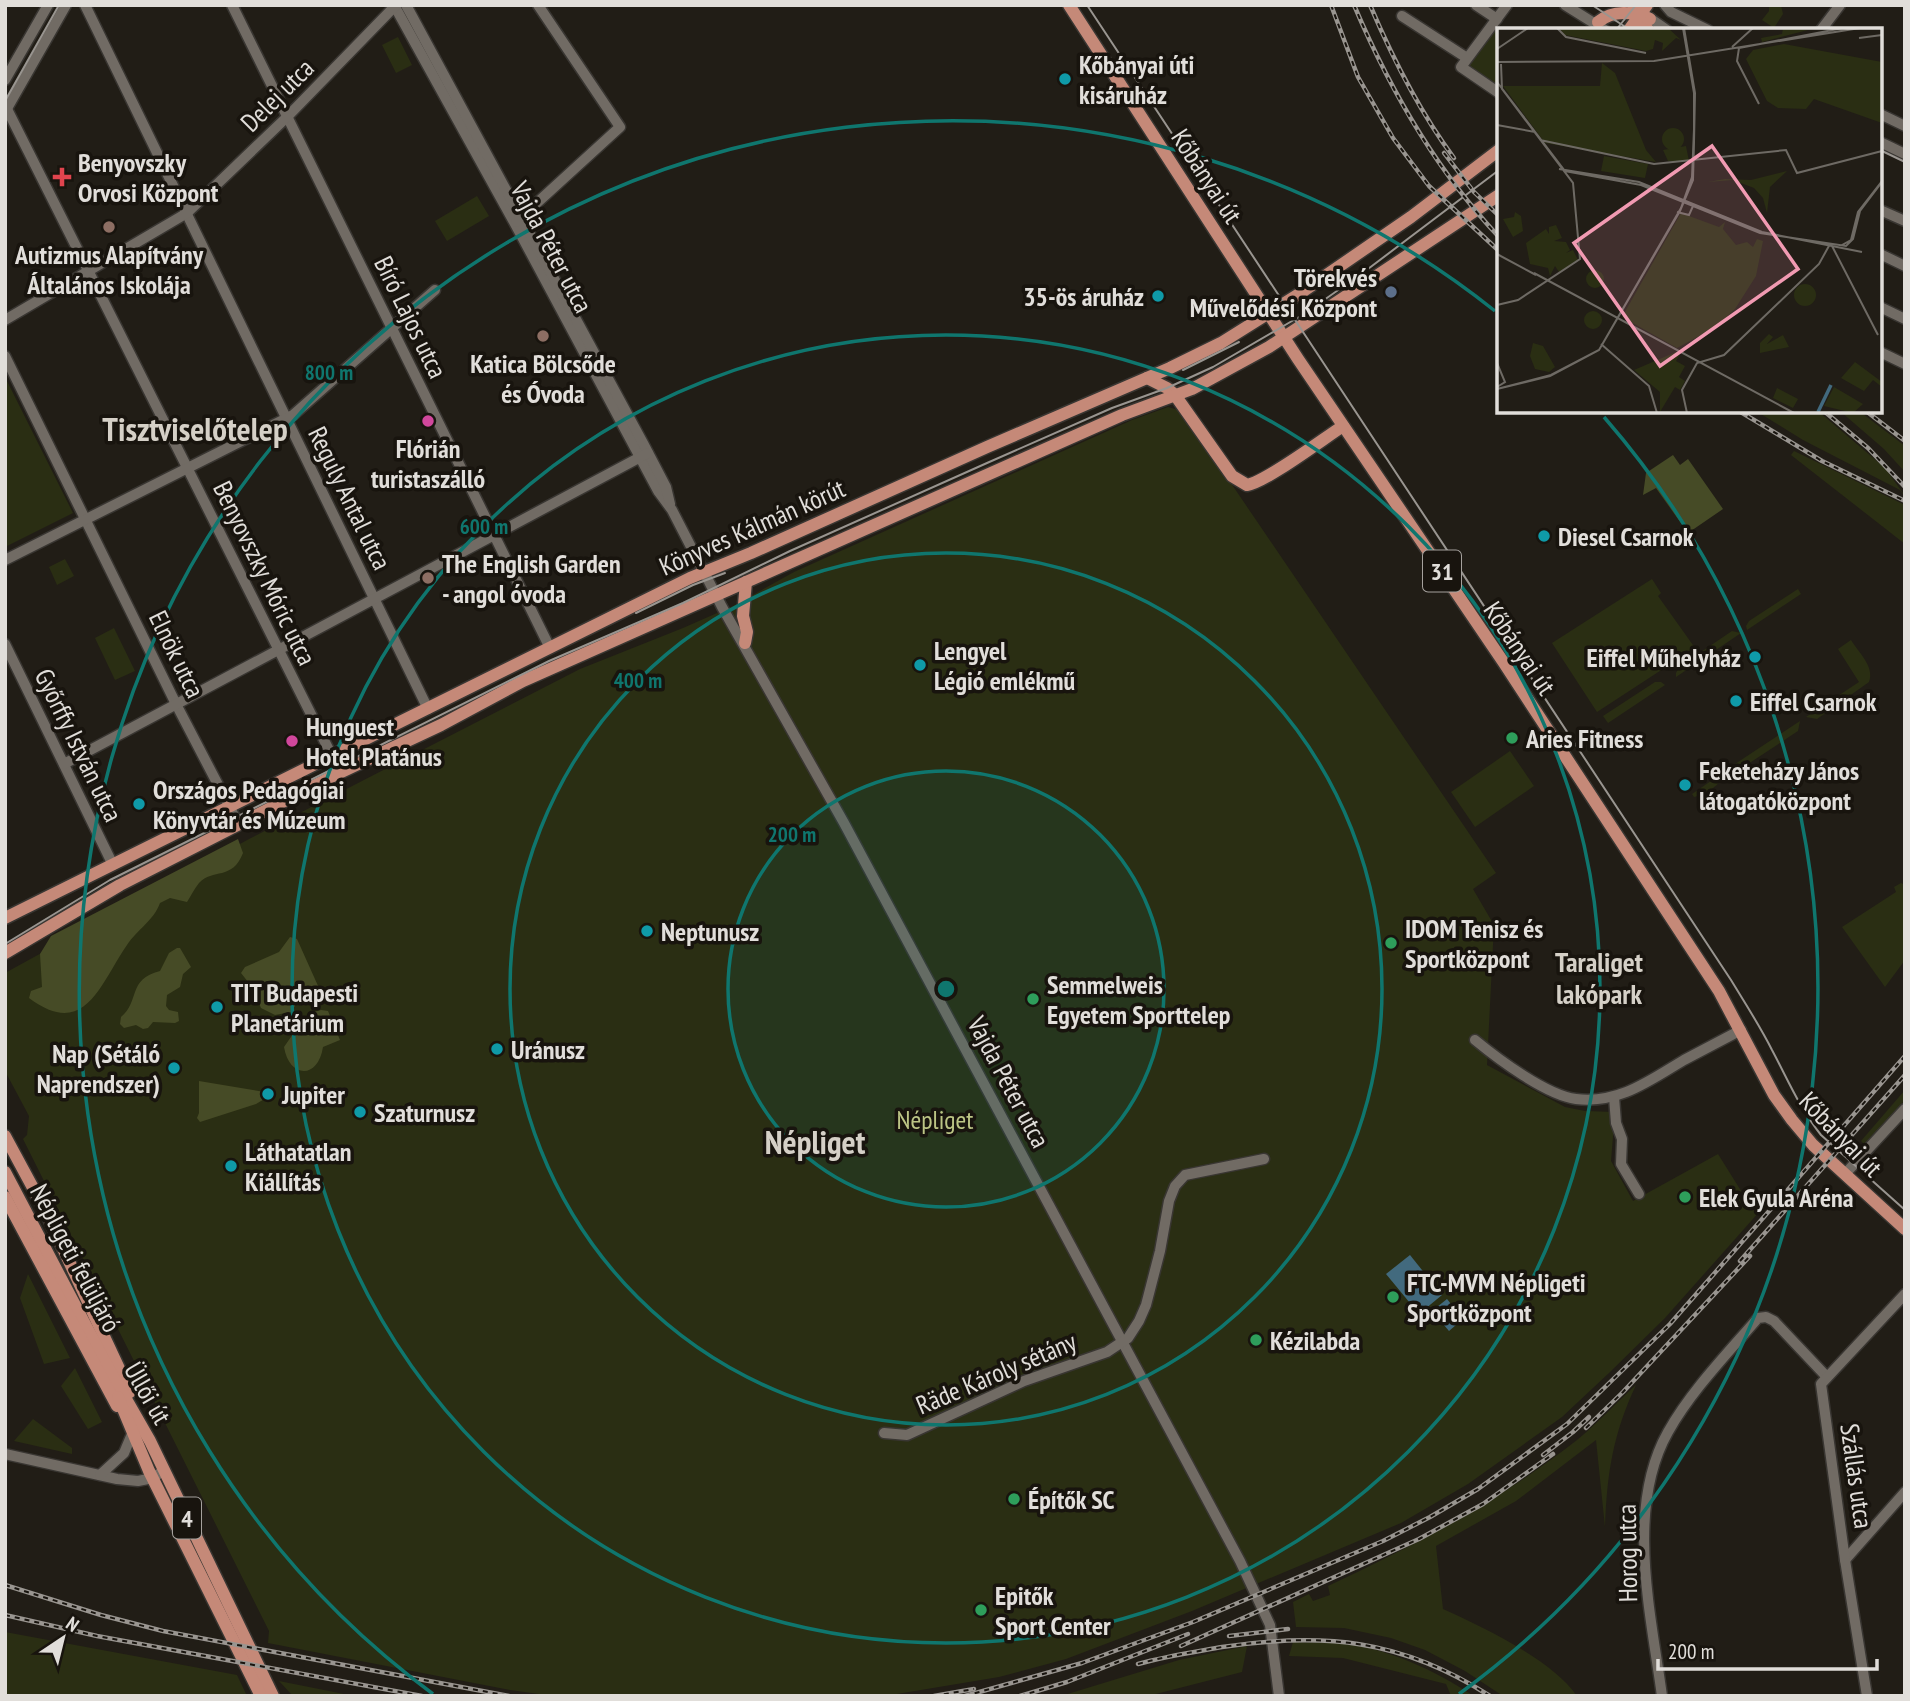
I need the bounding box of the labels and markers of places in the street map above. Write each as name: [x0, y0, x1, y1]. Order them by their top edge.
place label: Kőbányai úti kisáruház: [1079, 48, 1194, 111]
marker: Kőbányai úti kisáruház: [1057, 71, 1073, 87]
place label: Benyovszky Orvosi Központ: [78, 146, 219, 209]
marker: Benyovszky Orvosi Központ: [52, 167, 72, 187]
marker: Autizmus Alapítvány Általános Iskolája: [101, 219, 117, 235]
place label: Autizmus Alapítvány Általános Iskolája: [14, 238, 204, 301]
place label: Törekvés Művelődési Központ: [1190, 261, 1377, 324]
place label: 35-ös áruház: [1023, 280, 1144, 313]
marker: Törekvés Művelődési Központ: [1383, 284, 1399, 300]
marker: 35-ös áruház: [1150, 288, 1166, 304]
marker: Katica Bölcsőde és Óvoda: [535, 328, 551, 344]
place label: Katica Bölcsőde és Óvoda: [470, 347, 616, 410]
marker: Flórián turistaszálló: [420, 413, 436, 429]
place label: Flórián turistaszálló: [371, 432, 485, 495]
place label: Diesel Csarnok: [1558, 520, 1694, 553]
marker: Diesel Csarnok: [1536, 528, 1552, 544]
place label: The English Garden - angol óvoda: [442, 547, 621, 610]
marker: The English Garden - angol óvoda: [420, 570, 436, 586]
place label: Lengyel Légió emlékmű: [934, 634, 1075, 697]
place label: Eiffel Műhelyház: [1587, 641, 1741, 674]
marker: Eiffel Műhelyház: [1747, 649, 1763, 665]
marker: Lengyel Légió emlékmű: [912, 657, 928, 673]
place label: Eiffel Csarnok: [1750, 685, 1877, 718]
marker: Eiffel Csarnok: [1728, 693, 1744, 709]
place label: Hunguest Hotel Platánus: [306, 710, 442, 773]
place label: Aries Fitness: [1525, 722, 1643, 755]
marker: Aries Fitness: [1504, 730, 1520, 746]
marker: Hunguest Hotel Platánus: [284, 733, 300, 749]
place label: Feketeházy János látogatóközpont: [1699, 754, 1859, 817]
place label: Országos Pedagógiai Könyvtár és Múzeum: [153, 773, 346, 836]
marker: Feketeházy János látogatóközpont: [1677, 777, 1693, 793]
marker: Országos Pedagógiai Könyvtár és Múzeum: [131, 796, 147, 812]
place label: IDOM Tenisz és Sportközpont: [1405, 912, 1543, 975]
place label: Neptunusz: [661, 915, 759, 948]
marker: Neptunusz: [639, 923, 655, 939]
marker: IDOM Tenisz és Sportközpont: [1383, 935, 1399, 951]
place label: Semmelweis Egyetem Sporttelep: [1047, 968, 1230, 1031]
place label: TIT Budapesti Planetárium: [231, 976, 358, 1039]
centre of rings: [934, 977, 958, 1001]
marker: Semmelweis Egyetem Sporttelep: [1025, 991, 1041, 1007]
marker: TIT Budapesti Planetárium: [209, 999, 225, 1015]
place label: Uránusz: [511, 1033, 585, 1066]
place label: Nap (Sétáló Naprendszer): [37, 1037, 160, 1100]
marker: Uránusz: [489, 1041, 505, 1057]
marker: Nap (Sétáló Naprendszer): [166, 1060, 182, 1076]
place label: Jupiter: [281, 1078, 345, 1111]
marker: Jupiter: [260, 1086, 276, 1102]
place label: Szaturnusz: [374, 1096, 475, 1129]
marker: Szaturnusz: [352, 1104, 368, 1120]
place label: Láthatatlan Kiállítás: [245, 1135, 352, 1198]
marker: Láthatatlan Kiállítás: [223, 1158, 239, 1174]
place label: Elek Gyula Aréna: [1699, 1181, 1853, 1214]
marker: Elek Gyula Aréna: [1677, 1189, 1693, 1205]
place label: FTC-MVM Népligeti Sportközpont: [1407, 1266, 1586, 1329]
marker: FTC-MVM Népligeti Sportközpont: [1385, 1289, 1401, 1305]
place label: Kézilabda: [1270, 1324, 1360, 1357]
marker: Kézilabda: [1248, 1332, 1264, 1348]
place label: Építők SC: [1028, 1483, 1115, 1516]
marker: Építők SC: [1006, 1491, 1022, 1507]
place label: Epitők Sport Center: [995, 1579, 1111, 1642]
marker: Epitők Sport Center: [973, 1602, 989, 1618]

